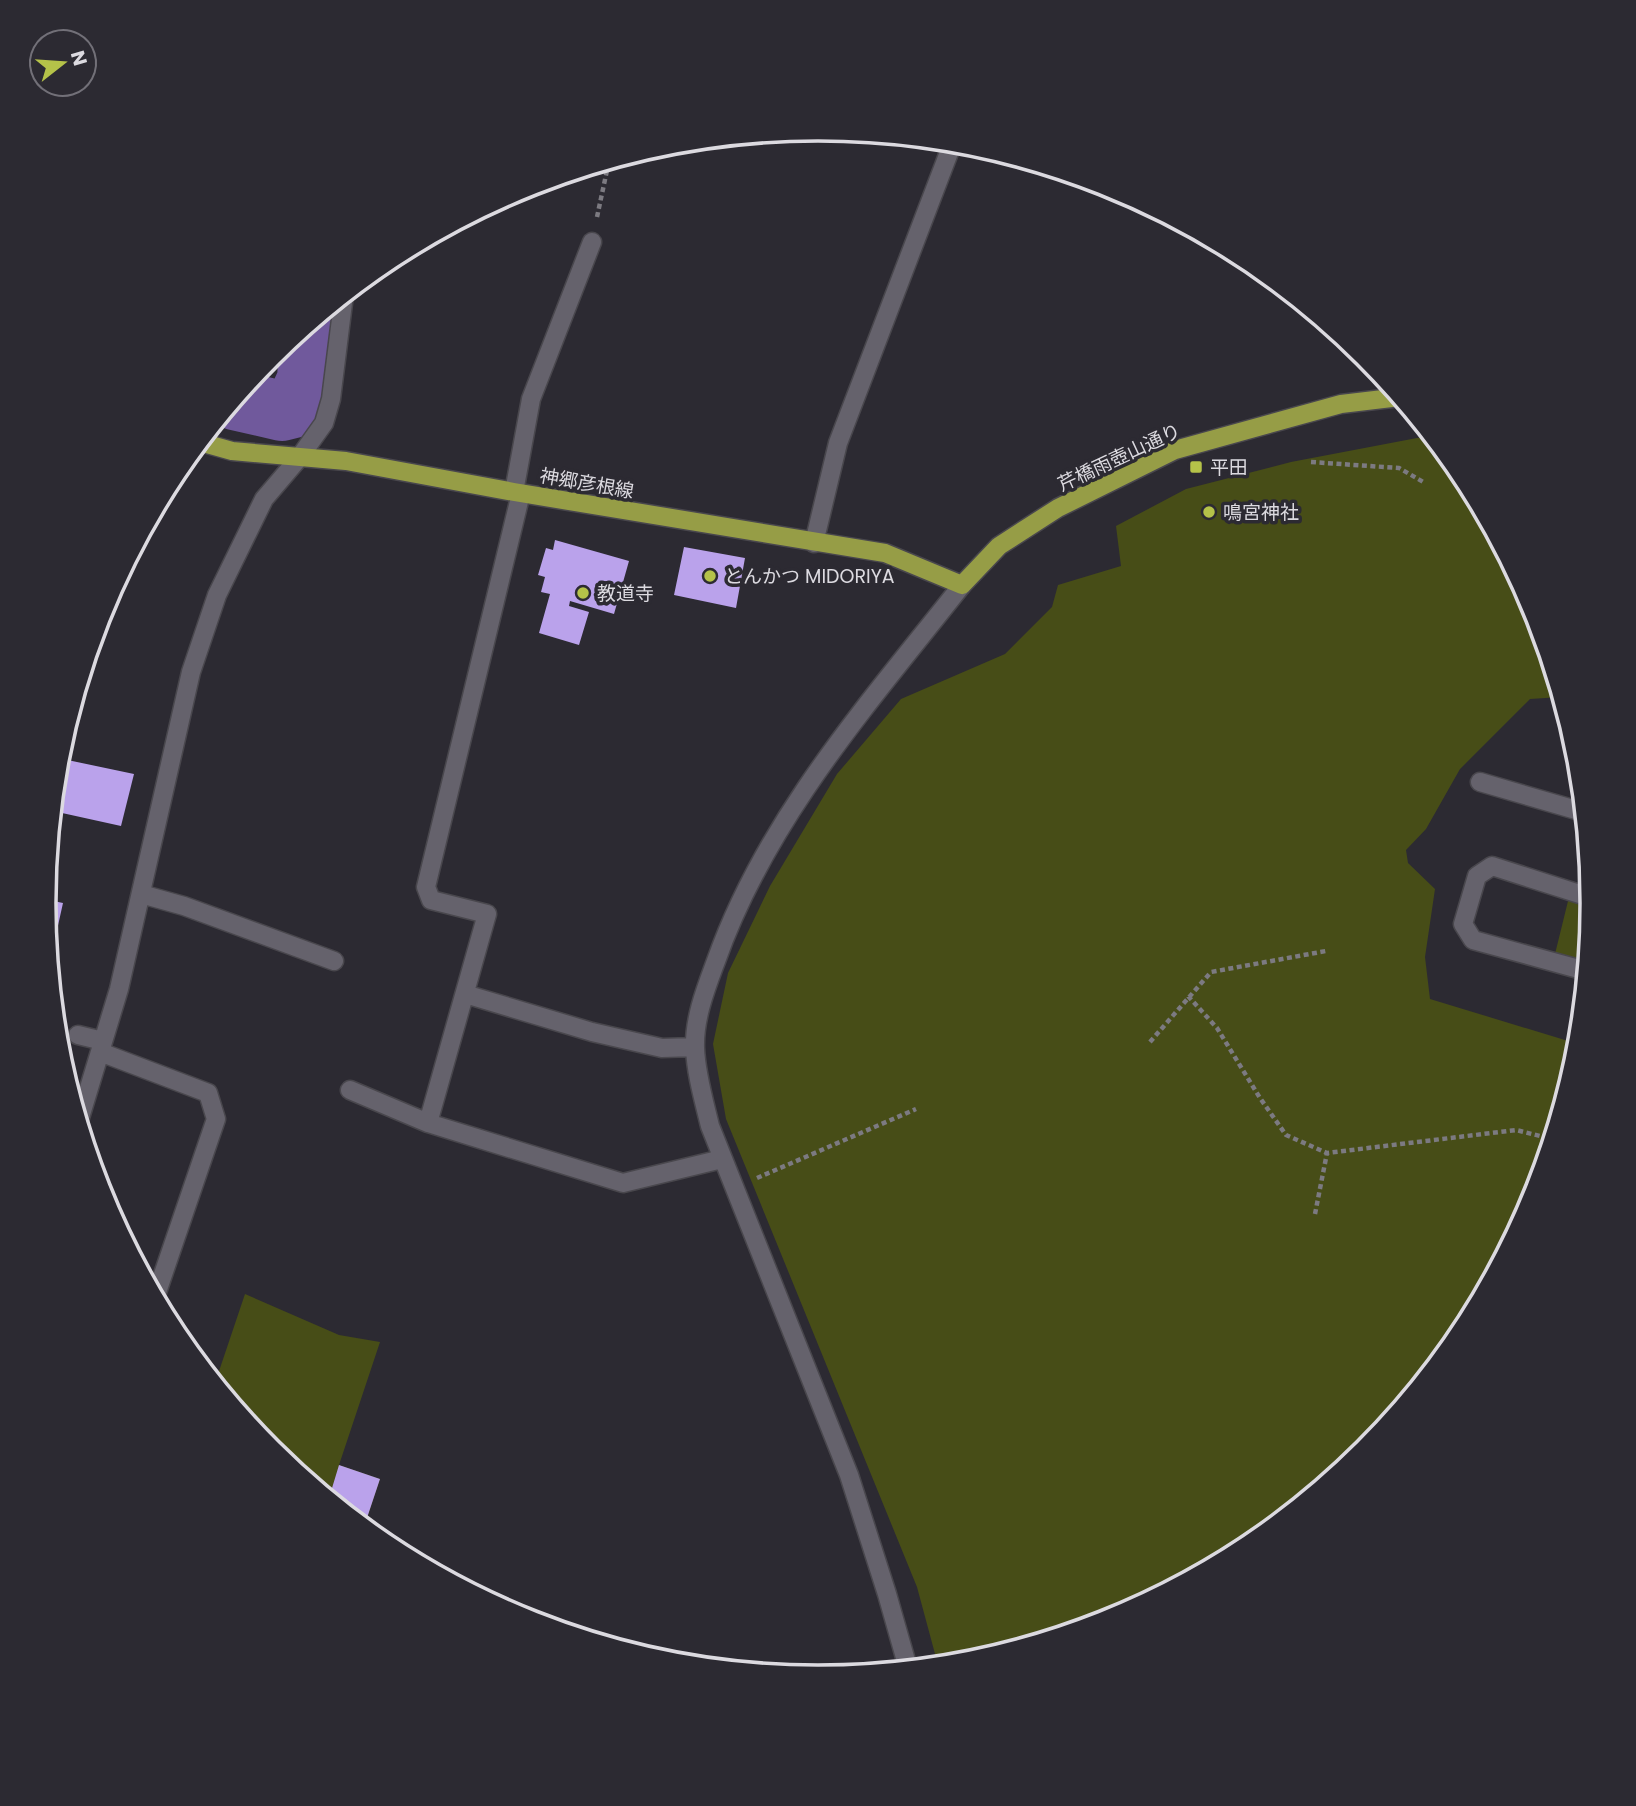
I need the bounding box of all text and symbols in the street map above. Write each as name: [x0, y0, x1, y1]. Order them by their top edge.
north arrow: [28, 28, 98, 98]
text: N: [64, 47, 94, 69]
street label: 芹橋雨壺山通り: [1053, 417, 1185, 498]
place label: 平田: [1210, 454, 1248, 481]
marker: 平田: [1188, 459, 1204, 475]
street label: 神郷彦根線: [538, 462, 636, 505]
place label: 鳴宮神社: [1223, 499, 1299, 526]
marker: 鳴宮神社: [1201, 504, 1217, 520]
place label: とんかつ MIDORIYA: [724, 563, 895, 590]
marker: とんかつ MIDORIYA: [702, 568, 718, 584]
place label: 教道寺: [597, 580, 654, 607]
marker: 教道寺: [575, 585, 591, 601]

